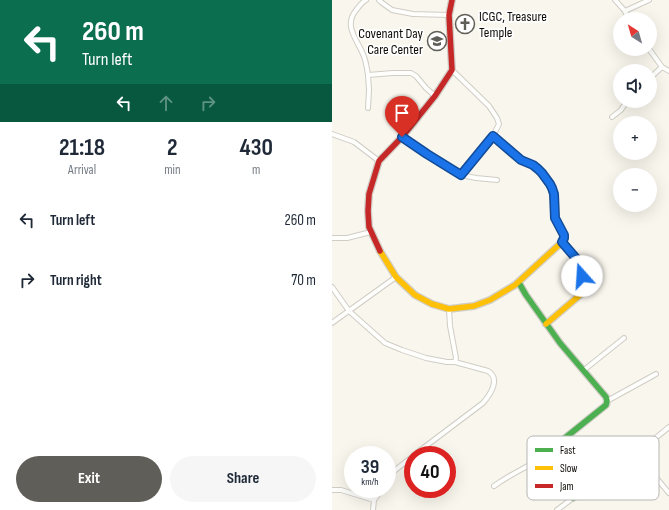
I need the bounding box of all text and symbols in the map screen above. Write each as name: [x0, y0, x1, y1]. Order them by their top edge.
place label: ICGC, Treasure Temple: [479, 8, 547, 41]
north arrow: [613, 12, 657, 56]
map controls: [613, 12, 657, 212]
church icon: ICGC, Treasure Temple: [454, 13, 476, 35]
text: 260 m: [82, 15, 144, 48]
icon: left: [16, 16, 68, 68]
place label: Covenant Day Care Center: [358, 25, 424, 58]
school or university icon: Covenant Day Care Center: [426, 30, 448, 52]
text: Turn left: [82, 49, 133, 70]
button: sound: [613, 64, 657, 108]
icon: left: [113, 92, 135, 114]
icon: ahead: [155, 92, 177, 114]
icon: right: [197, 92, 219, 114]
pin: [385, 96, 419, 137]
icon: arrive: [391, 102, 413, 124]
button: +: [613, 116, 657, 160]
text: 21:18: [59, 133, 105, 162]
text: 2: [167, 133, 178, 162]
text: 430: [240, 133, 273, 162]
text: Arrival: [68, 162, 96, 178]
text: min: [164, 162, 180, 178]
text: m: [252, 162, 260, 178]
button: −: [613, 168, 657, 212]
icon: left: [16, 209, 38, 231]
text: Turn left: [50, 211, 95, 230]
text: 260 m: [285, 211, 316, 230]
position arrow: [561, 255, 603, 297]
icon: right: [16, 269, 38, 291]
text: Turn right: [50, 271, 102, 290]
text: 70 m: [291, 271, 316, 290]
legend: [527, 436, 659, 500]
text: Fast: [560, 444, 576, 457]
speed limit sign: 40: [404, 446, 456, 498]
text: 39: [361, 455, 379, 479]
button: Exit: [16, 456, 162, 502]
button: Share: [170, 456, 316, 502]
text: Slow: [560, 462, 577, 475]
text: km/h: [361, 476, 379, 488]
text: Jam: [559, 480, 574, 493]

